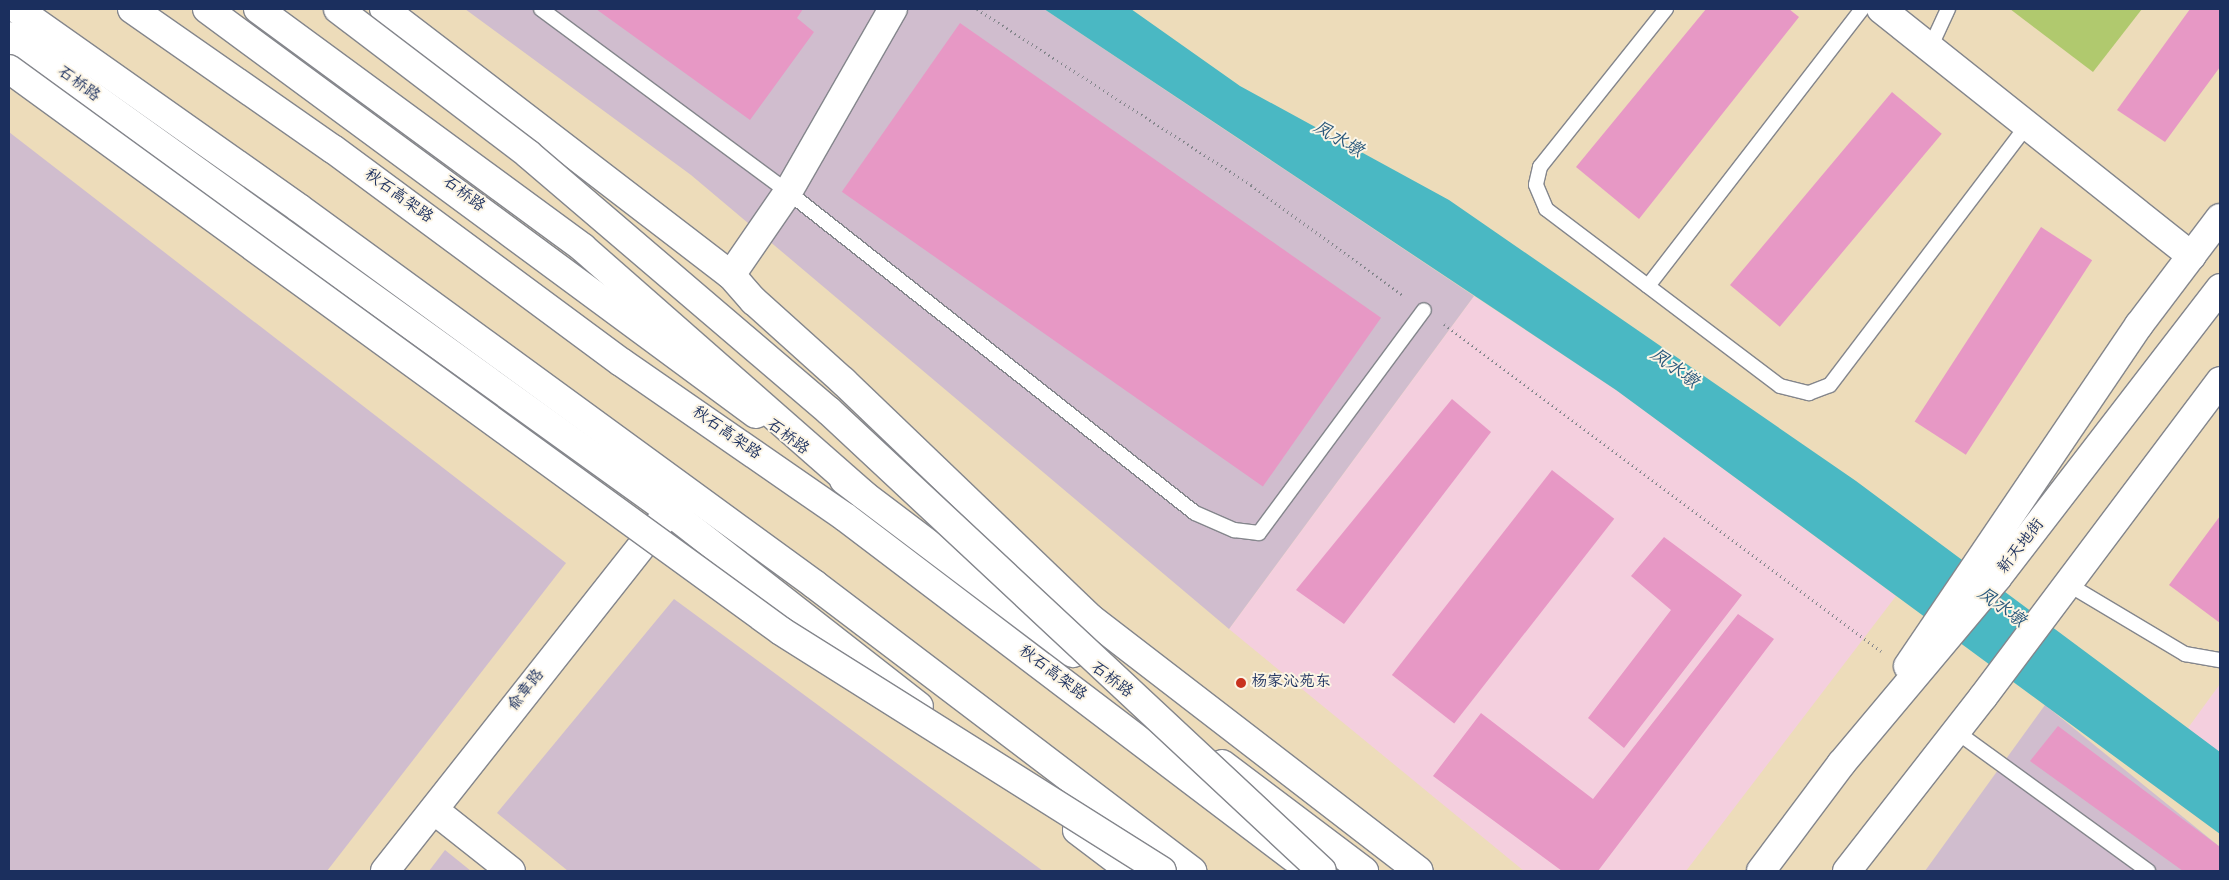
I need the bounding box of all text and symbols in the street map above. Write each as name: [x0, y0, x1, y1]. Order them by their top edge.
street label: 石桥路: [53, 63, 103, 107]
water label: 凤水墩: [1308, 118, 1366, 164]
street label: 秋石高架路: [360, 166, 436, 228]
street label: 石桥路: [438, 173, 488, 217]
water label: 凤水墩: [1645, 345, 1701, 395]
street label: 秋石高架路: [688, 403, 764, 465]
street label: 石桥路: [762, 416, 812, 460]
street label: 新天地街: [1995, 516, 2049, 578]
water label: 凤水墩: [1972, 584, 2028, 634]
street label: 秋石高架路: [1014, 642, 1090, 706]
street label: 石桥路: [1086, 659, 1136, 703]
street label: 俞章路: [505, 666, 549, 716]
place label: 杨家沁苑东: [1251, 673, 1331, 693]
marker: 杨家沁苑东: [1235, 677, 1247, 689]

